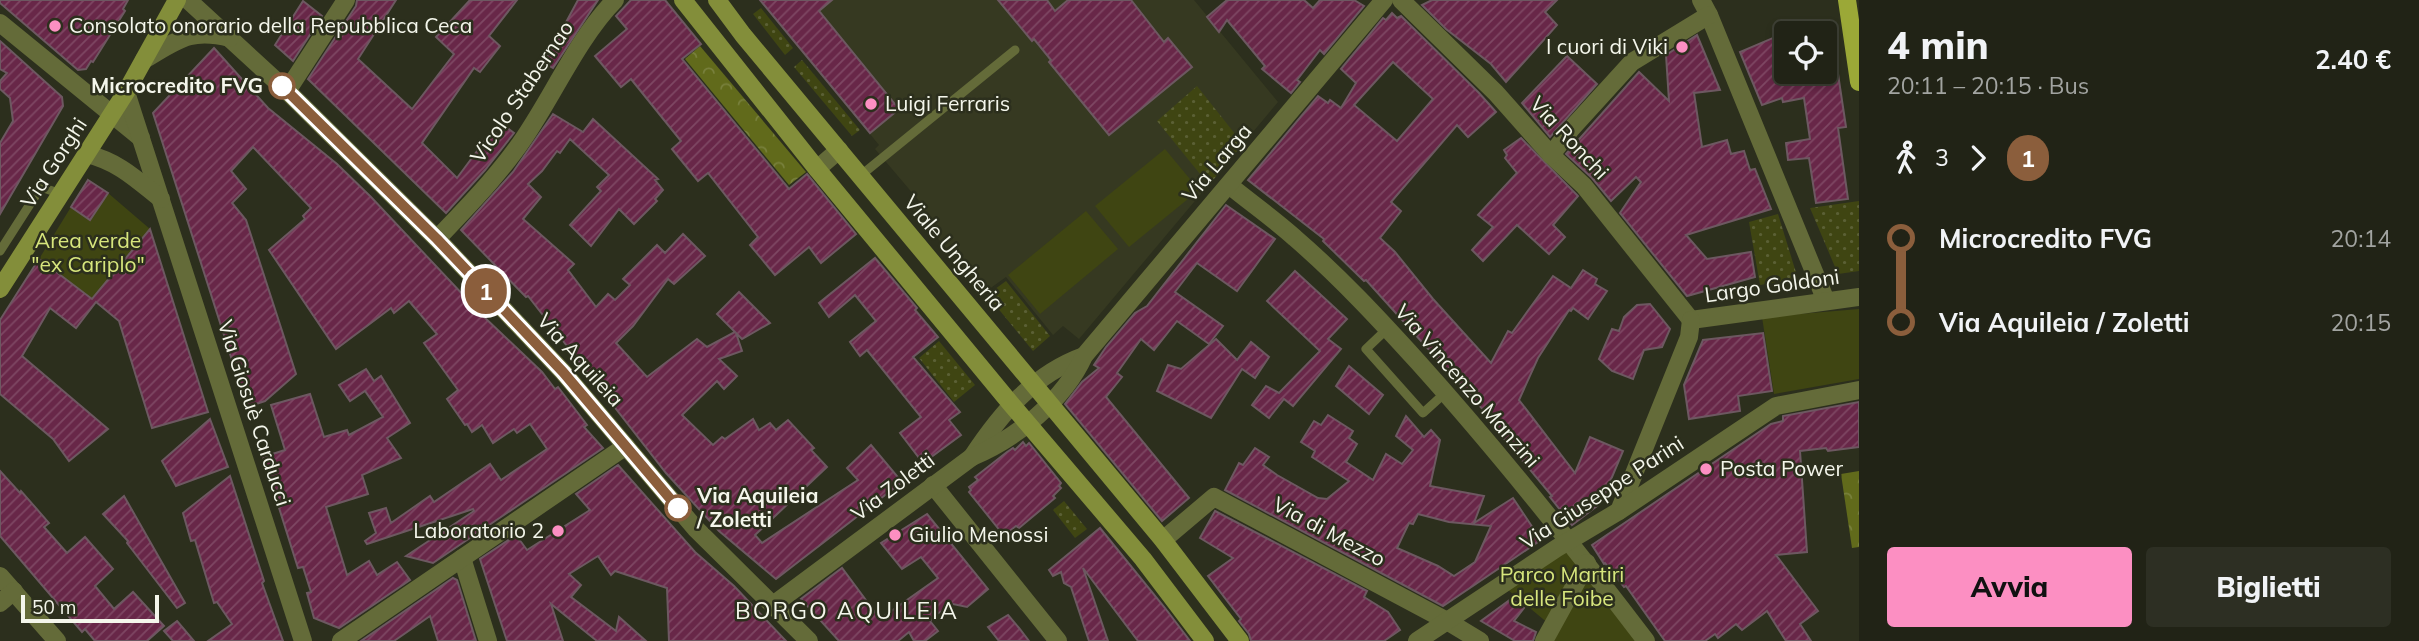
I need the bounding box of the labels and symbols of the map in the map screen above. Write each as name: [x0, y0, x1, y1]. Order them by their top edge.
place label: Consolato onorario della Repubblica Ceca: [69, 12, 472, 38]
street label: Vicolo Stabernao: [464, 15, 578, 167]
marker: Consolato onorario della Repubblica Ceca: [47, 18, 63, 34]
place label: I cuori di Viki: [1546, 33, 1668, 59]
marker: I cuori di Viki: [1674, 39, 1690, 55]
place label: Microcredito FVG: [91, 72, 263, 98]
marker: Microcredito FVG: [269, 73, 295, 99]
place label: Luigi Ferraris: [885, 90, 1010, 116]
street label: Via Ronchi: [1525, 90, 1615, 184]
marker: Luigi Ferraris: [863, 96, 879, 112]
street label: Via Gorghi: [14, 112, 92, 213]
street label: Via Larga: [1176, 118, 1257, 207]
street label: Viale Ungheria: [899, 189, 1011, 316]
park label: Area verde "ex Cariplo": [31, 227, 145, 277]
street label: Largo Goldoni: [1703, 263, 1841, 307]
line badge: 1: [463, 268, 509, 314]
street label: Via Vincenzo Manzini: [1390, 298, 1546, 472]
street label: Via Aquileia: [532, 307, 629, 411]
street label: Via Giosuè Carducci: [213, 316, 297, 509]
street label: Via Giuseppe Parini: [1515, 430, 1688, 555]
street label: Via Zoletti: [846, 446, 939, 526]
place label: Posta Power: [1720, 455, 1843, 481]
marker: Posta Power: [1698, 461, 1714, 477]
place label: Via Aquileia / Zoletti: [696, 482, 819, 532]
street label: Via di Mezzo: [1269, 491, 1390, 572]
marker: Via Aquileia / Zoletti: [665, 495, 691, 521]
place label: Laboratorio 2: [413, 517, 544, 543]
place label: Giulio Menossi: [909, 521, 1049, 547]
marker: Laboratorio 2: [550, 523, 566, 539]
marker: Giulio Menossi: [887, 527, 903, 543]
park label: Parco Martiri delle Foibe: [1500, 561, 1624, 611]
scale bar: [21, 592, 159, 624]
district label: BORGO AQUILEIA: [735, 596, 959, 625]

